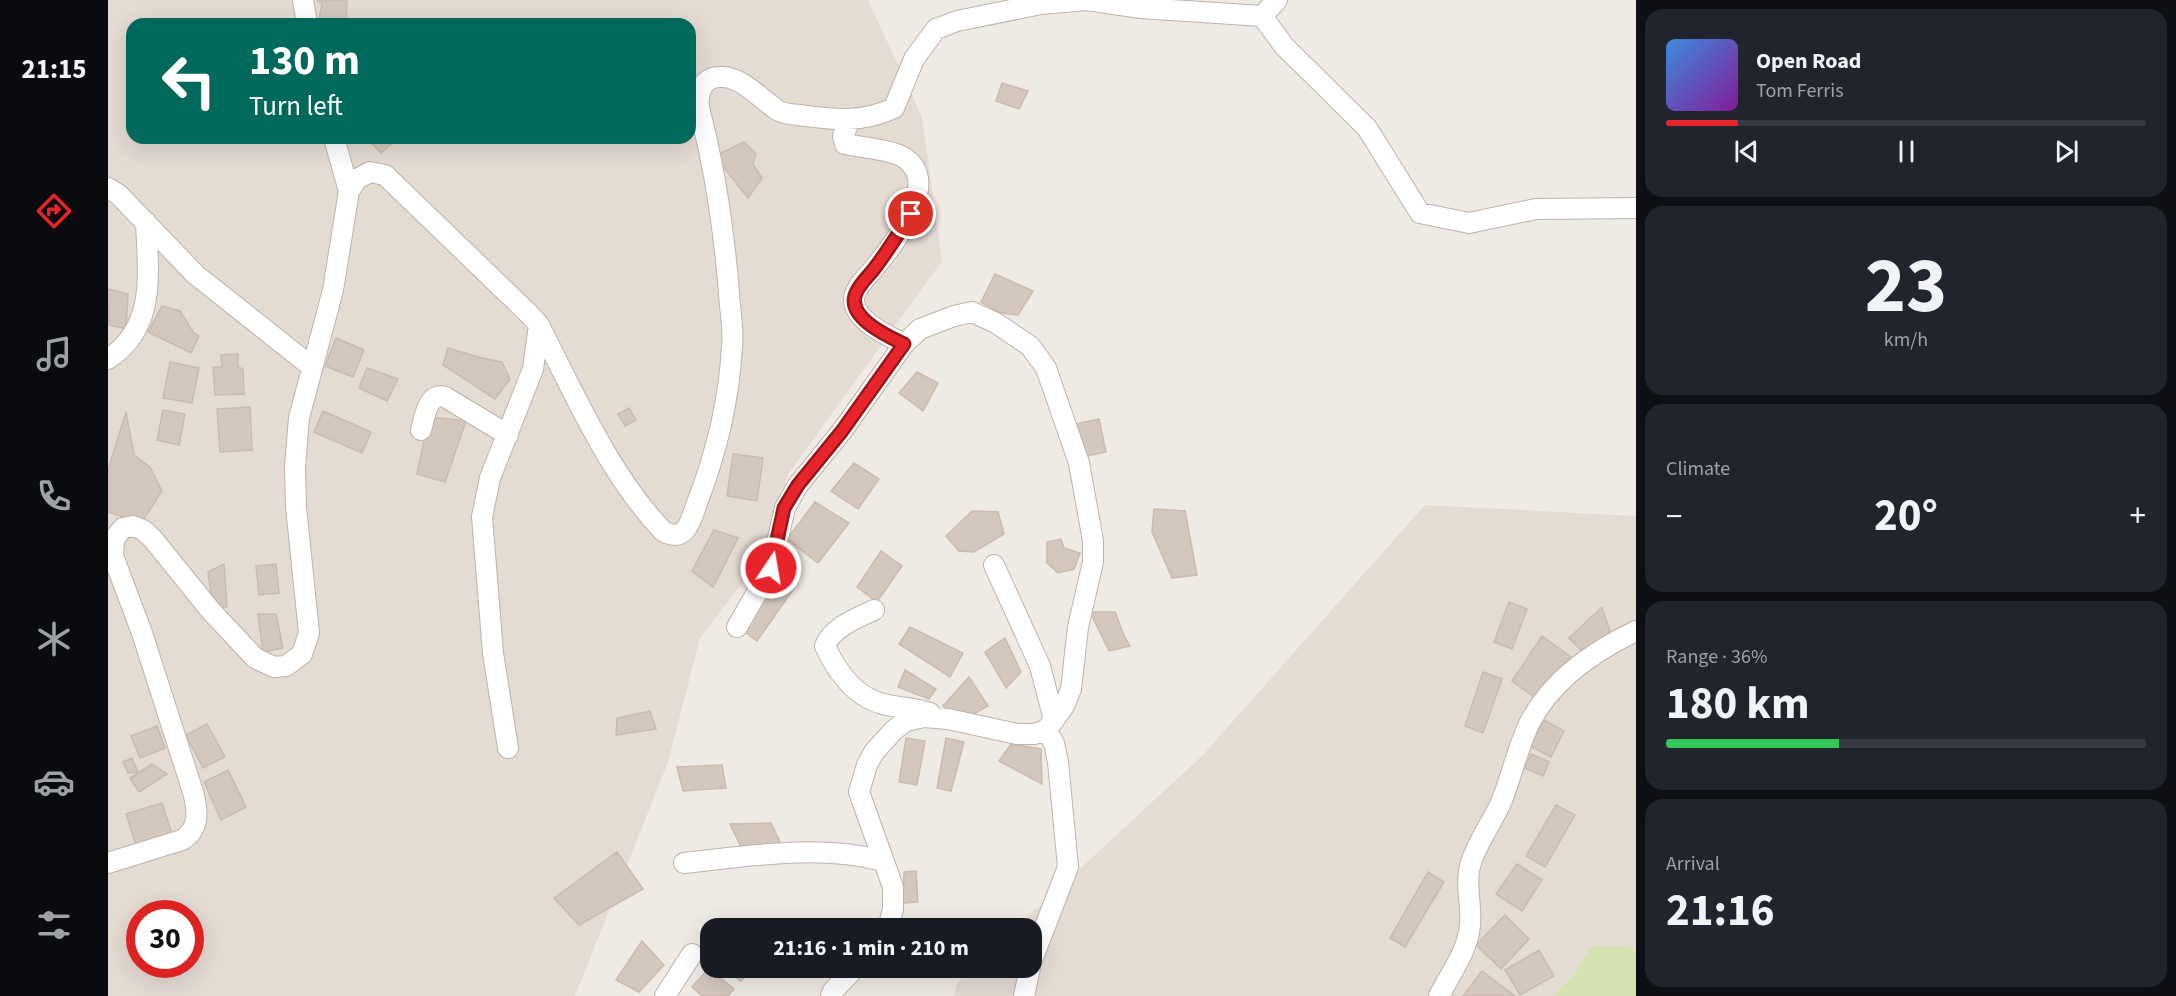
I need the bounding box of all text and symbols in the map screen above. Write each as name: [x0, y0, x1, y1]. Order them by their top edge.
text: 130 m: [249, 31, 360, 91]
icon: left: [150, 42, 228, 120]
text: Open Road: [1756, 45, 1861, 77]
text: 21:15: [21, 50, 87, 89]
text: Tom Ferris: [1756, 77, 1844, 105]
text: Turn left: [249, 87, 343, 126]
icon: previous: [1730, 135, 1763, 168]
icon: pause: [1890, 135, 1923, 168]
icon: next: [2050, 135, 2083, 168]
pin: [885, 188, 936, 239]
icon: directions: [33, 190, 75, 232]
icon: arrive: [894, 197, 927, 230]
text: 23: [1865, 231, 1947, 342]
text: km/h: [1884, 326, 1928, 354]
icon: music: [33, 333, 75, 375]
text: Climate: [1666, 455, 1730, 483]
icon: phone: [33, 475, 75, 517]
text: 20°: [1874, 484, 1938, 548]
text: −: [1666, 493, 1682, 540]
text: +: [2130, 493, 2146, 540]
position arrow: [739, 536, 803, 600]
icon: climate: [33, 618, 75, 660]
text: Range · 36%: [1666, 643, 1767, 671]
text: 180 km: [1666, 672, 1810, 736]
icon: car: [33, 761, 75, 803]
text: Arrival: [1666, 850, 1720, 878]
text: 21:16: [1666, 879, 1775, 943]
speed limit sign: 30: [126, 900, 204, 978]
icon: filters: [33, 904, 75, 946]
text: 21:16 · 1 min · 210 m: [773, 932, 969, 964]

